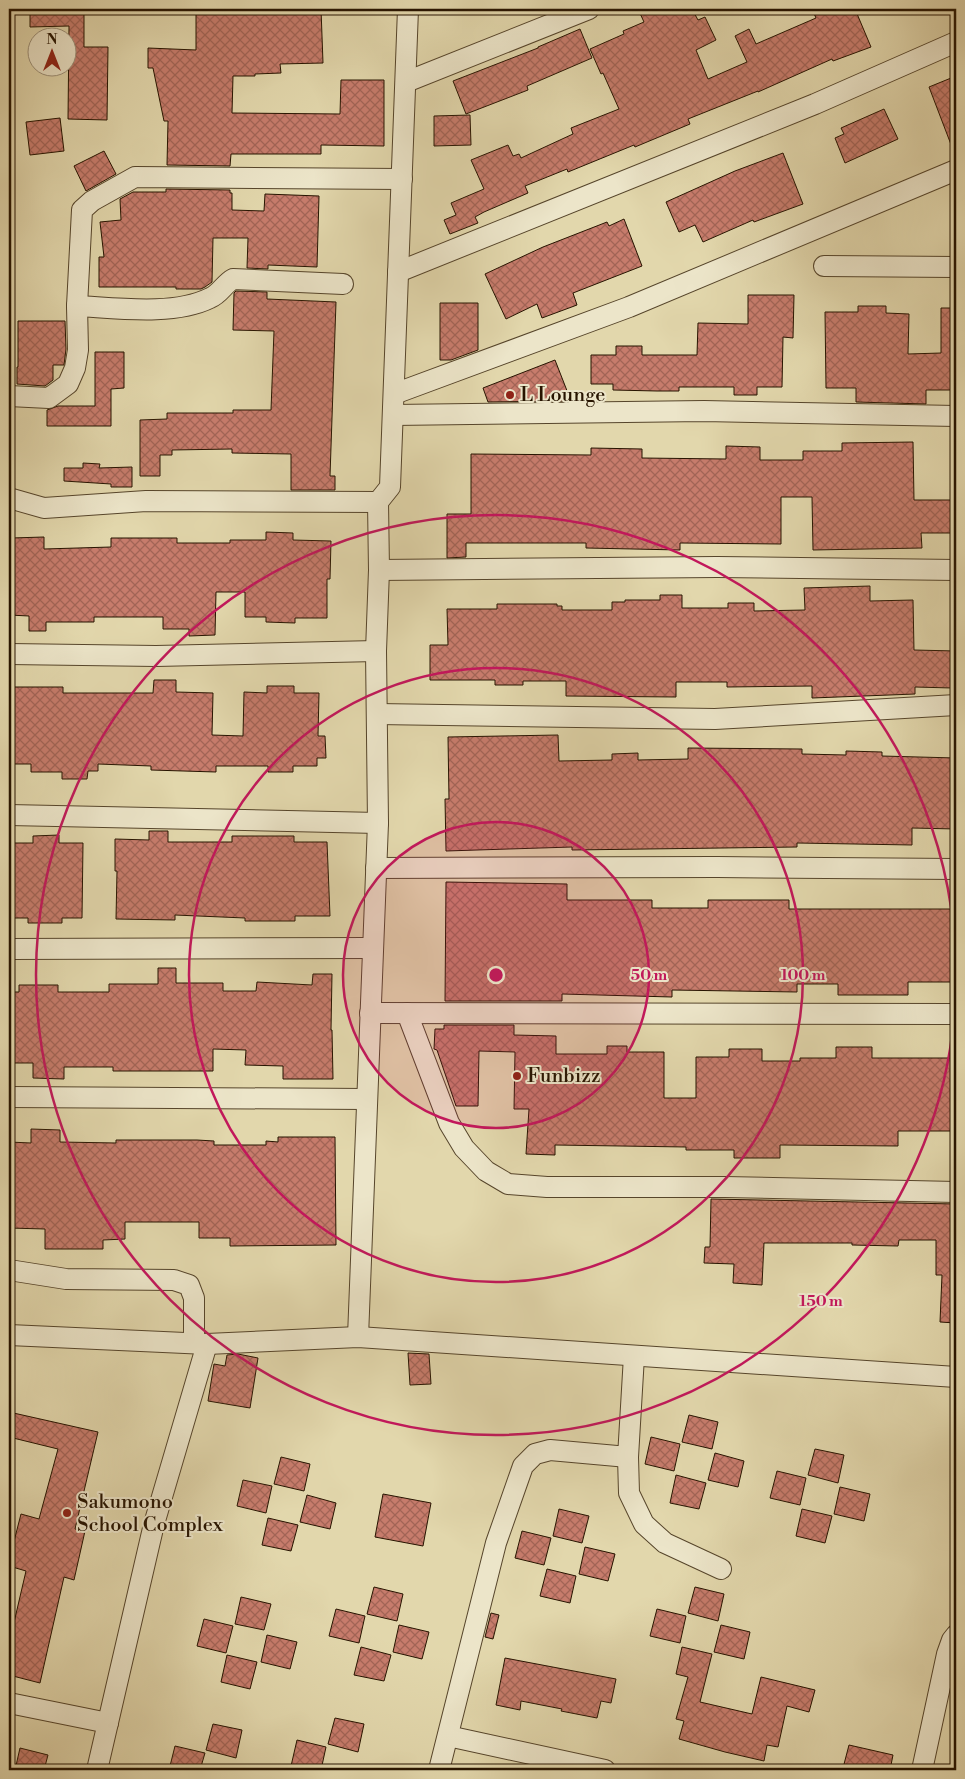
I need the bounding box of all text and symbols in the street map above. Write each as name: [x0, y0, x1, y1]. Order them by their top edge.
north arrow: [28, 28, 78, 78]
text: N: [46, 31, 58, 49]
place label: L Lounge: [520, 383, 605, 408]
marker: L Lounge: [504, 389, 516, 401]
centre of rings: [487, 966, 505, 984]
text: 50 m: [631, 966, 667, 985]
text: 100 m: [781, 966, 826, 985]
place label: Funbizz: [527, 1064, 601, 1089]
marker: Funbizz: [511, 1070, 523, 1082]
text: 150 m: [799, 1292, 843, 1311]
place label: Sakumono School Complex: [77, 1490, 224, 1538]
marker: Sakumono School Complex: [61, 1507, 73, 1519]

